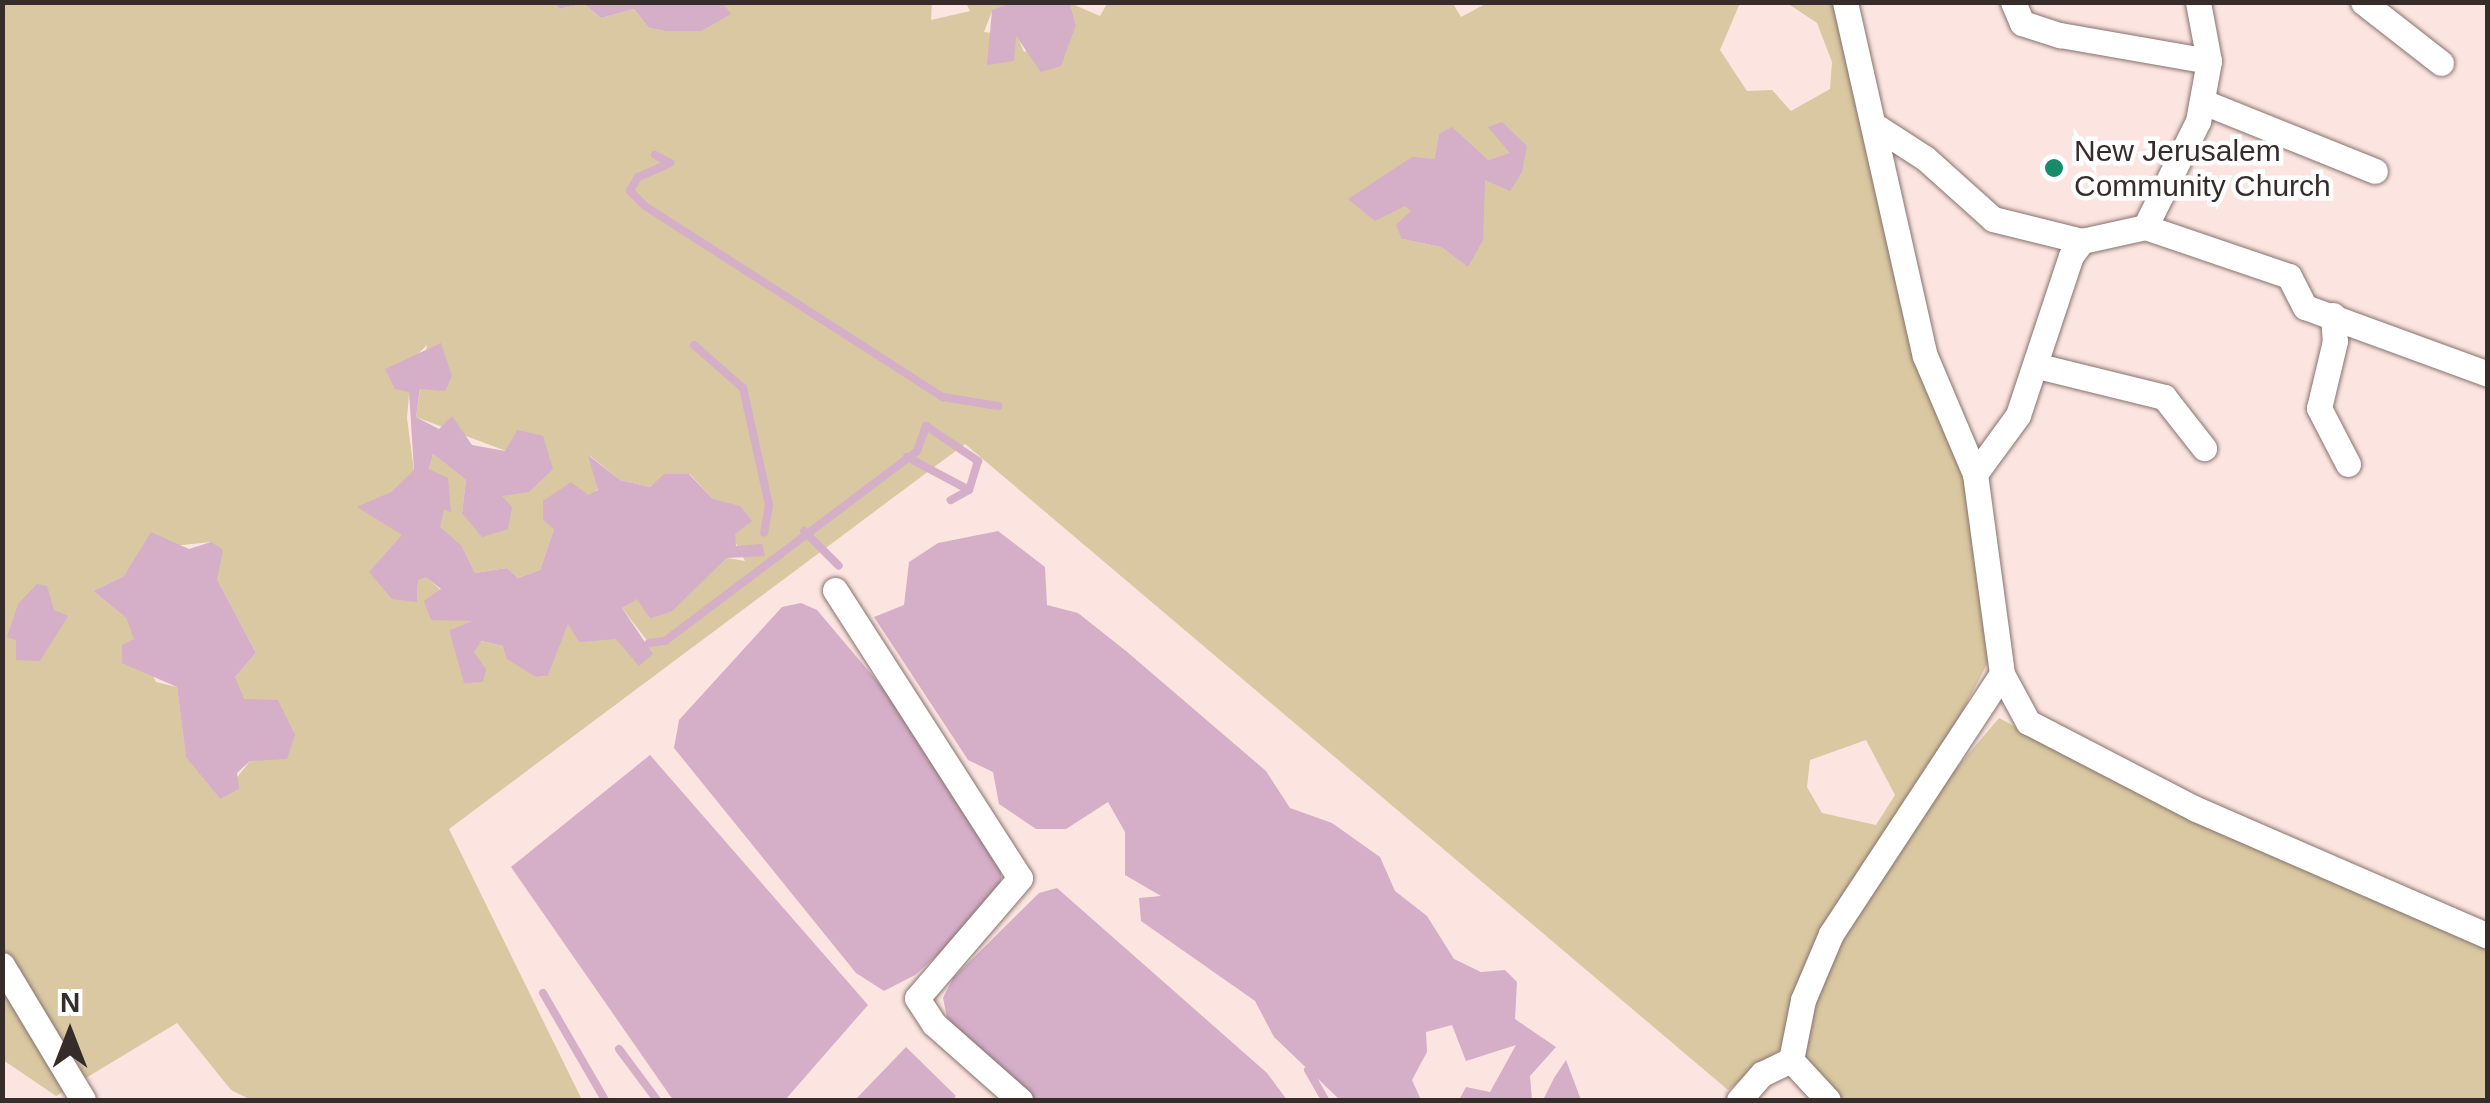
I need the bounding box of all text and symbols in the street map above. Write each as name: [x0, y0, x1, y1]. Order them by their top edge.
place label: New Jerusalem Community Church: [2074, 133, 2331, 204]
marker: New Jerusalem Community Church: [2043, 157, 2065, 179]
north arrow: [20, 983, 120, 1083]
text: N: [60, 987, 80, 1018]

